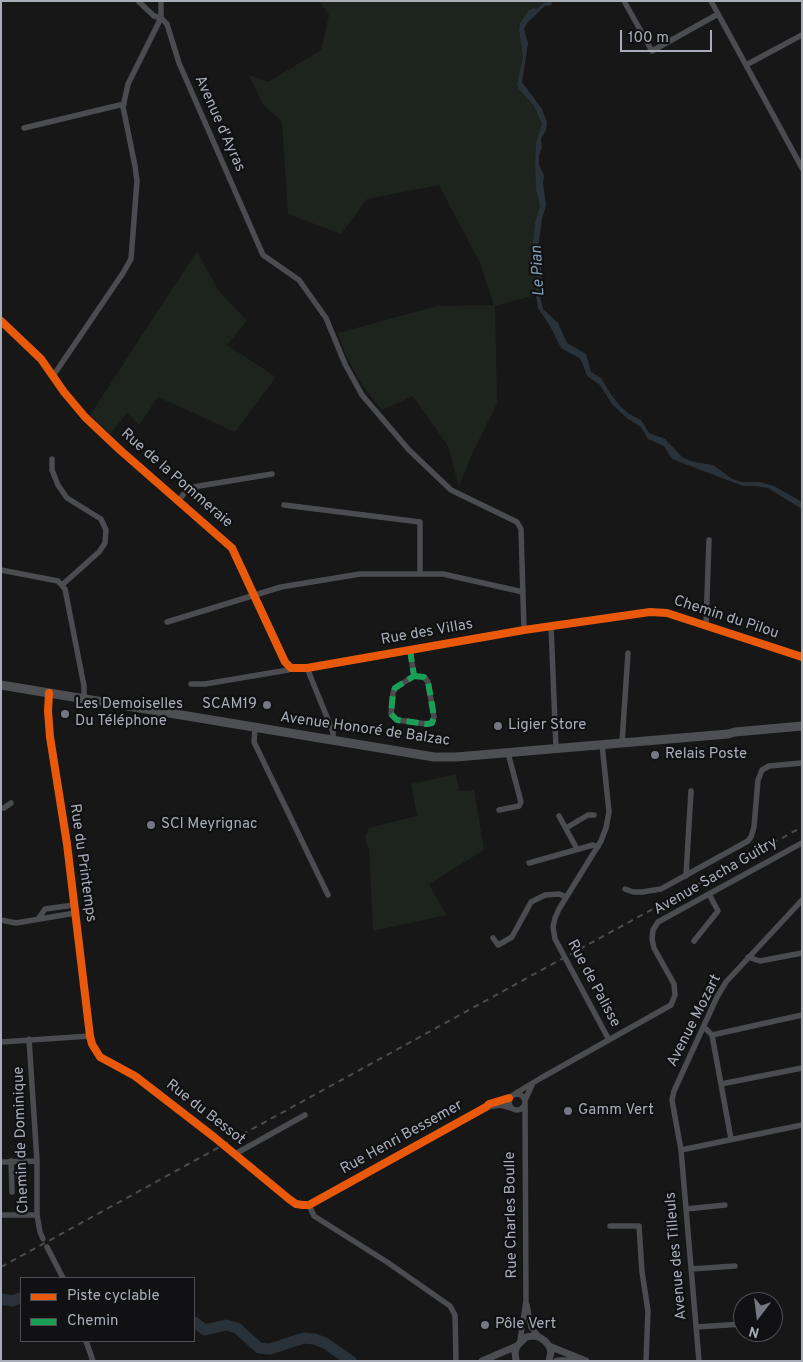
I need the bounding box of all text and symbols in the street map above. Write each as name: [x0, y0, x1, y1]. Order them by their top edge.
scale bar: [623, 20, 716, 52]
text: 100 m: [628, 29, 669, 48]
street label: Avenue d'Ayras: [190, 73, 248, 175]
water label: Le Pian: [528, 245, 550, 297]
street label: Rue de la Pommeraie: [116, 426, 236, 532]
street label: Chemin du Pilou: [671, 593, 781, 643]
street label: Rue des Villas: [380, 616, 474, 650]
place label: Les Demoiselles Du Téléphone: [75, 696, 183, 731]
place label: SCAM19: [202, 696, 257, 714]
marker: SCAM19: [261, 699, 273, 711]
marker: Les Demoiselles Du Téléphone: [59, 708, 71, 720]
street label: Avenue Honoré de Balzac: [279, 709, 451, 751]
place label: Ligier Store: [508, 717, 586, 735]
marker: Ligier Store: [492, 720, 504, 732]
place label: Relais Poste: [665, 746, 747, 764]
marker: Relais Poste: [649, 749, 661, 761]
street label: Rue du Printemps: [65, 803, 99, 923]
place label: SCI Meyrignac: [161, 816, 258, 834]
marker: SCI Meyrignac: [145, 819, 157, 831]
street label: Avenue Sacha Guitry: [651, 834, 781, 920]
street label: Rue de Palisse: [562, 937, 624, 1031]
street label: Avenue Mozart: [664, 972, 726, 1070]
street label: Chemin de Dominique: [10, 1066, 34, 1214]
street label: Rue du Bessot: [162, 1076, 248, 1150]
street label: Rue Henri Bessemer: [338, 1097, 466, 1179]
place label: Gamm Vert: [578, 1102, 654, 1120]
marker: Gamm Vert: [562, 1105, 574, 1117]
street label: Rue Charles Boulle: [502, 1151, 522, 1279]
street label: Avenue des Tilleuls: [662, 1191, 692, 1321]
legend: [20, 1277, 195, 1342]
text: Piste cyclable: [67, 1287, 160, 1306]
north arrow: [733, 1292, 783, 1342]
text: Chemin: [67, 1312, 119, 1331]
place label: Pôle Vert: [495, 1316, 556, 1334]
marker: Pôle Vert: [479, 1319, 491, 1331]
text: N: [747, 1321, 761, 1341]

